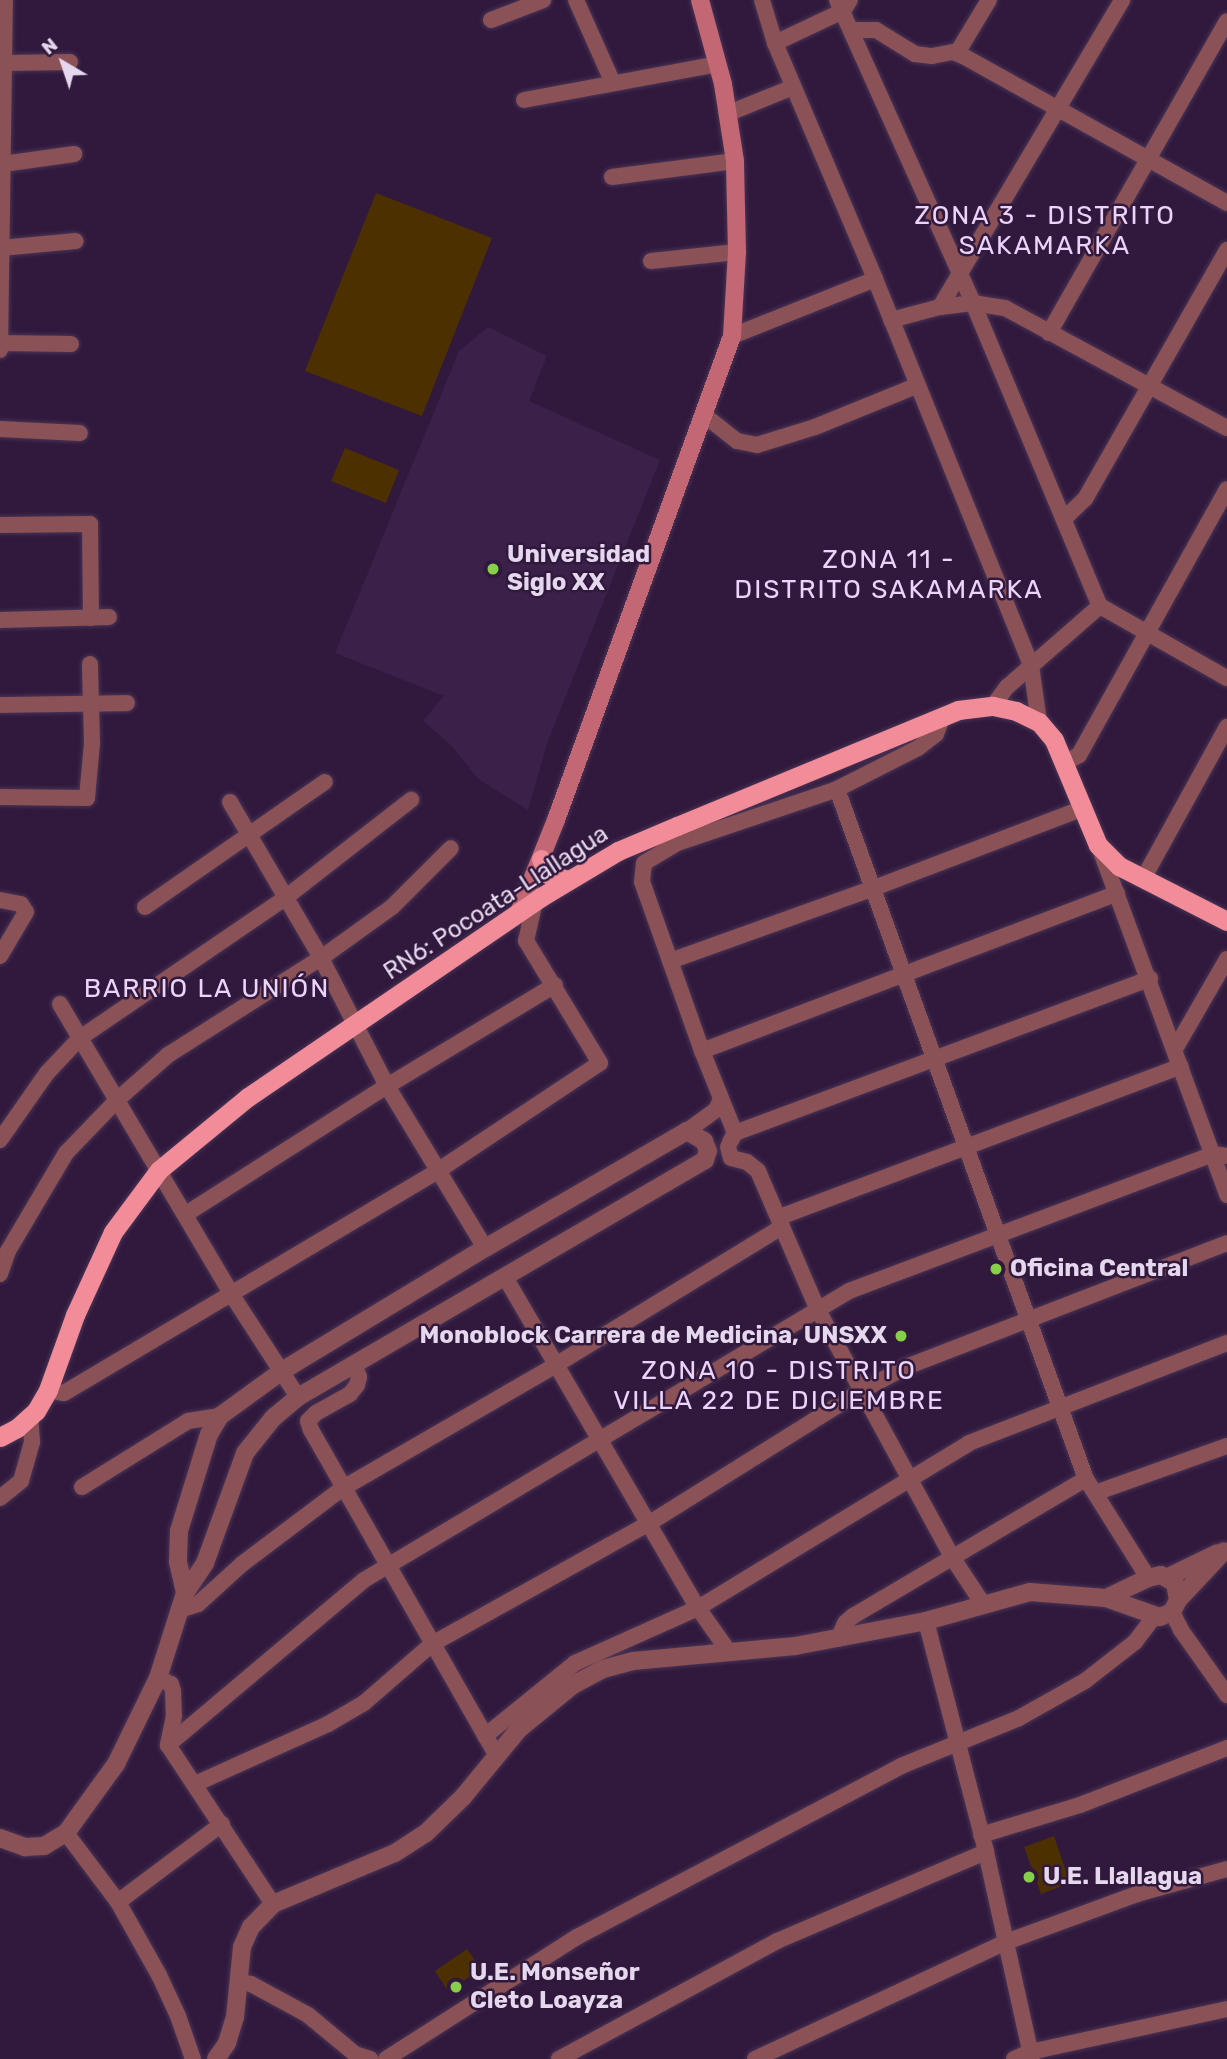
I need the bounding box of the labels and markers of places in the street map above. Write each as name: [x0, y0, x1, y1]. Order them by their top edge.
place label: Universidad Siglo XX: [507, 541, 650, 597]
marker: Universidad Siglo XX: [485, 561, 501, 577]
place label: Oficina Central: [1010, 1255, 1188, 1283]
marker: Oficina Central: [988, 1261, 1004, 1277]
place label: Monoblock Carrera de Medicina, UNSXX: [419, 1322, 887, 1350]
marker: Monoblock Carrera de Medicina, UNSXX: [893, 1328, 909, 1344]
place label: U.E. Llallagua: [1043, 1863, 1202, 1891]
marker: U.E. Llallagua: [1021, 1869, 1037, 1885]
place label: U.E. Monseñor Cleto Loayza: [470, 1959, 640, 2015]
marker: U.E. Monseñor Cleto Loayza: [448, 1979, 464, 1995]

